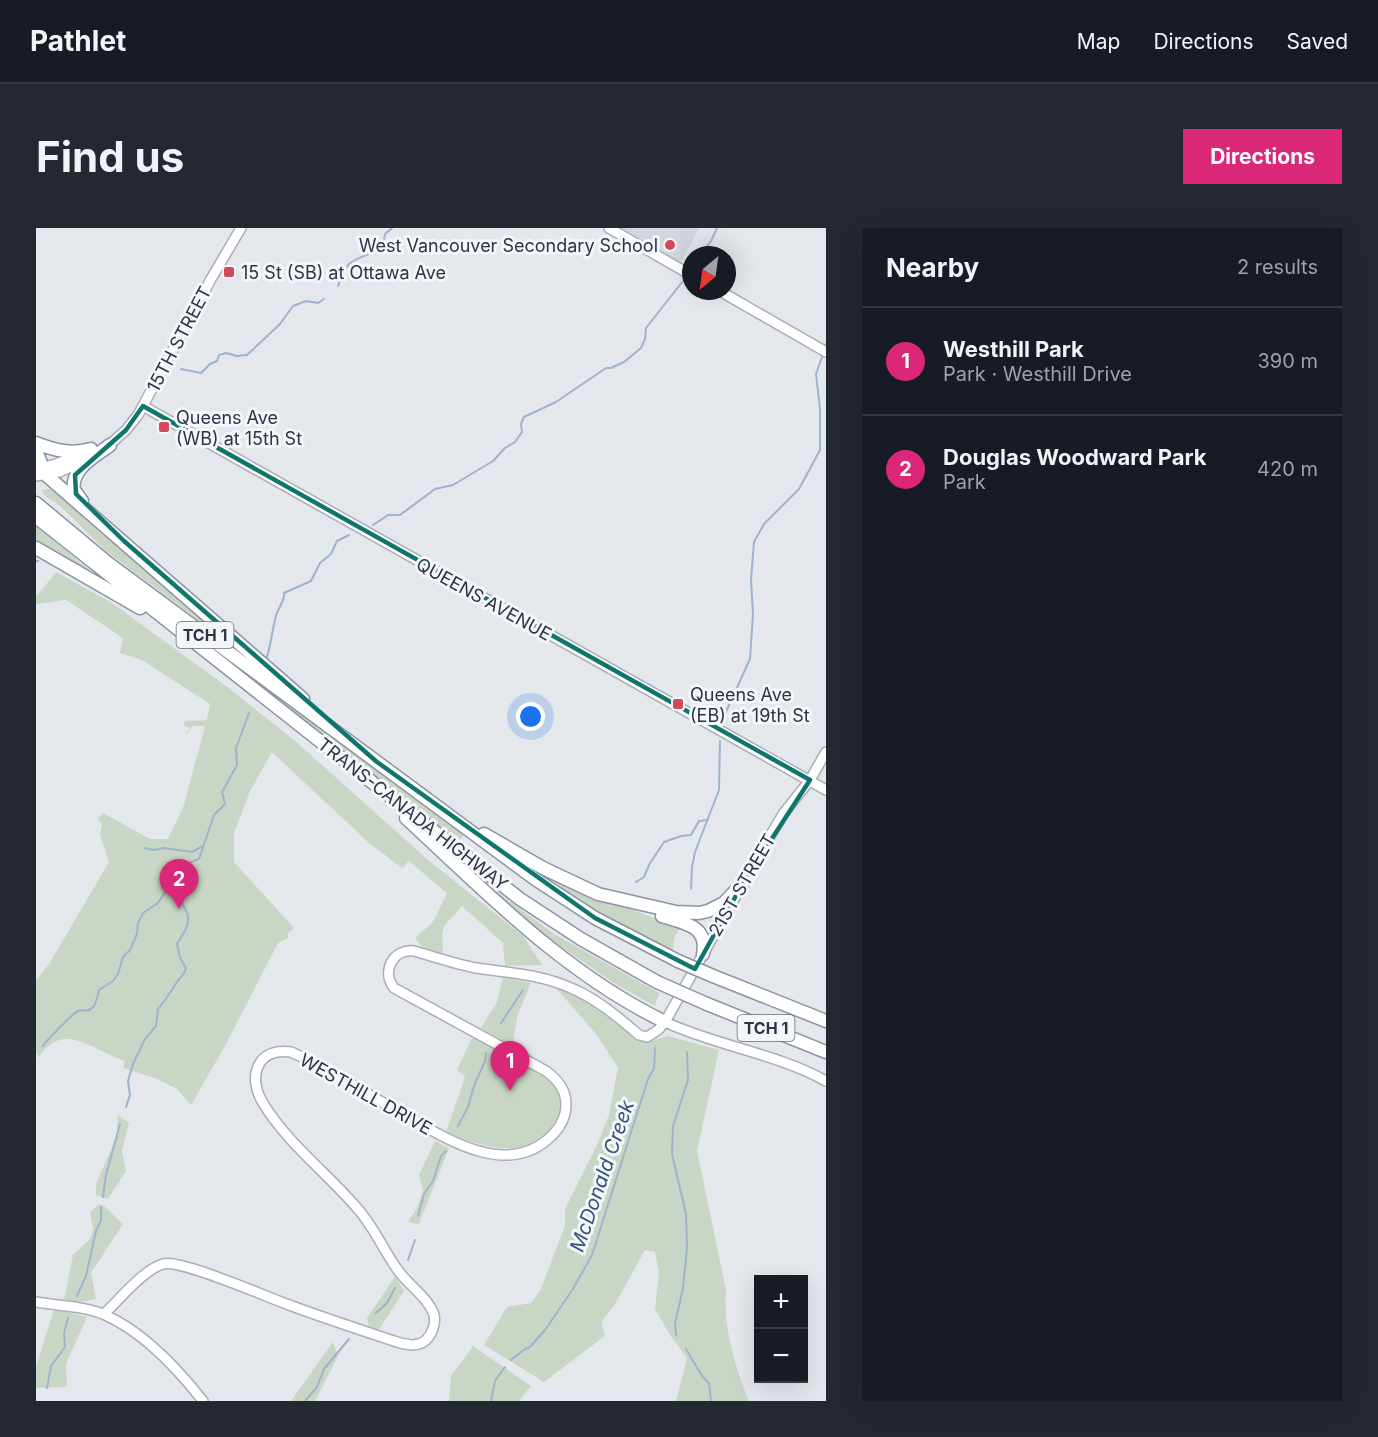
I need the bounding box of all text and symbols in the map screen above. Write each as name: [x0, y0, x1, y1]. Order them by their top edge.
text: Pathlet: [30, 24, 126, 58]
text: Map: [1077, 29, 1120, 54]
text: Directions: [1153, 29, 1254, 54]
text: Saved: [1287, 29, 1348, 54]
button: Directions: [1183, 129, 1342, 184]
text: Find us: [36, 131, 184, 182]
place label: West Vancouver Secondary School: [359, 235, 658, 256]
marker: West Vancouver Secondary School: [663, 238, 677, 252]
north arrow: [682, 246, 736, 300]
text: Nearby: [886, 252, 979, 283]
text: 2 results: [1237, 255, 1318, 279]
place label: 15 St (SB) at Ottawa Ave: [241, 262, 446, 283]
marker: 15 St (SB) at Ottawa Ave: [222, 265, 236, 279]
street label: 15TH STREET: [142, 283, 216, 395]
text: Westhill Park: [943, 336, 1084, 362]
text: 1: [901, 349, 910, 373]
text: 390 m: [1257, 349, 1318, 373]
text: Park · Westhill Drive: [943, 362, 1132, 386]
place label: Queens Ave (WB) at 15th St: [176, 407, 302, 449]
marker: Queens Ave (WB) at 15th St: [157, 420, 171, 434]
text: Douglas Woodward Park: [943, 444, 1207, 470]
text: 2: [899, 457, 912, 481]
text: 420 m: [1257, 457, 1318, 481]
text: Park: [943, 470, 986, 494]
street label: QUEENS AVENUE: [413, 553, 555, 645]
road number: TCH 1: [176, 622, 234, 648]
place label: Queens Ave (EB) at 19th St: [690, 684, 810, 726]
marker: Queens Ave (EB) at 19th St: [671, 697, 685, 711]
your location: [516, 702, 545, 731]
street label: TRANS-CANADA HIGHWAY: [314, 733, 512, 895]
street label: 21ST STREET: [704, 830, 780, 940]
pin: 2: [160, 860, 198, 909]
road number: TCH 1: [738, 1015, 794, 1041]
pin: 1: [490, 1042, 530, 1091]
street label: WESTHILL DRIVE: [296, 1049, 436, 1139]
water label: McDonald Creek: [565, 1096, 639, 1255]
map controls: [754, 1275, 808, 1383]
button: +: [754, 1275, 808, 1329]
button: −: [754, 1329, 808, 1383]

